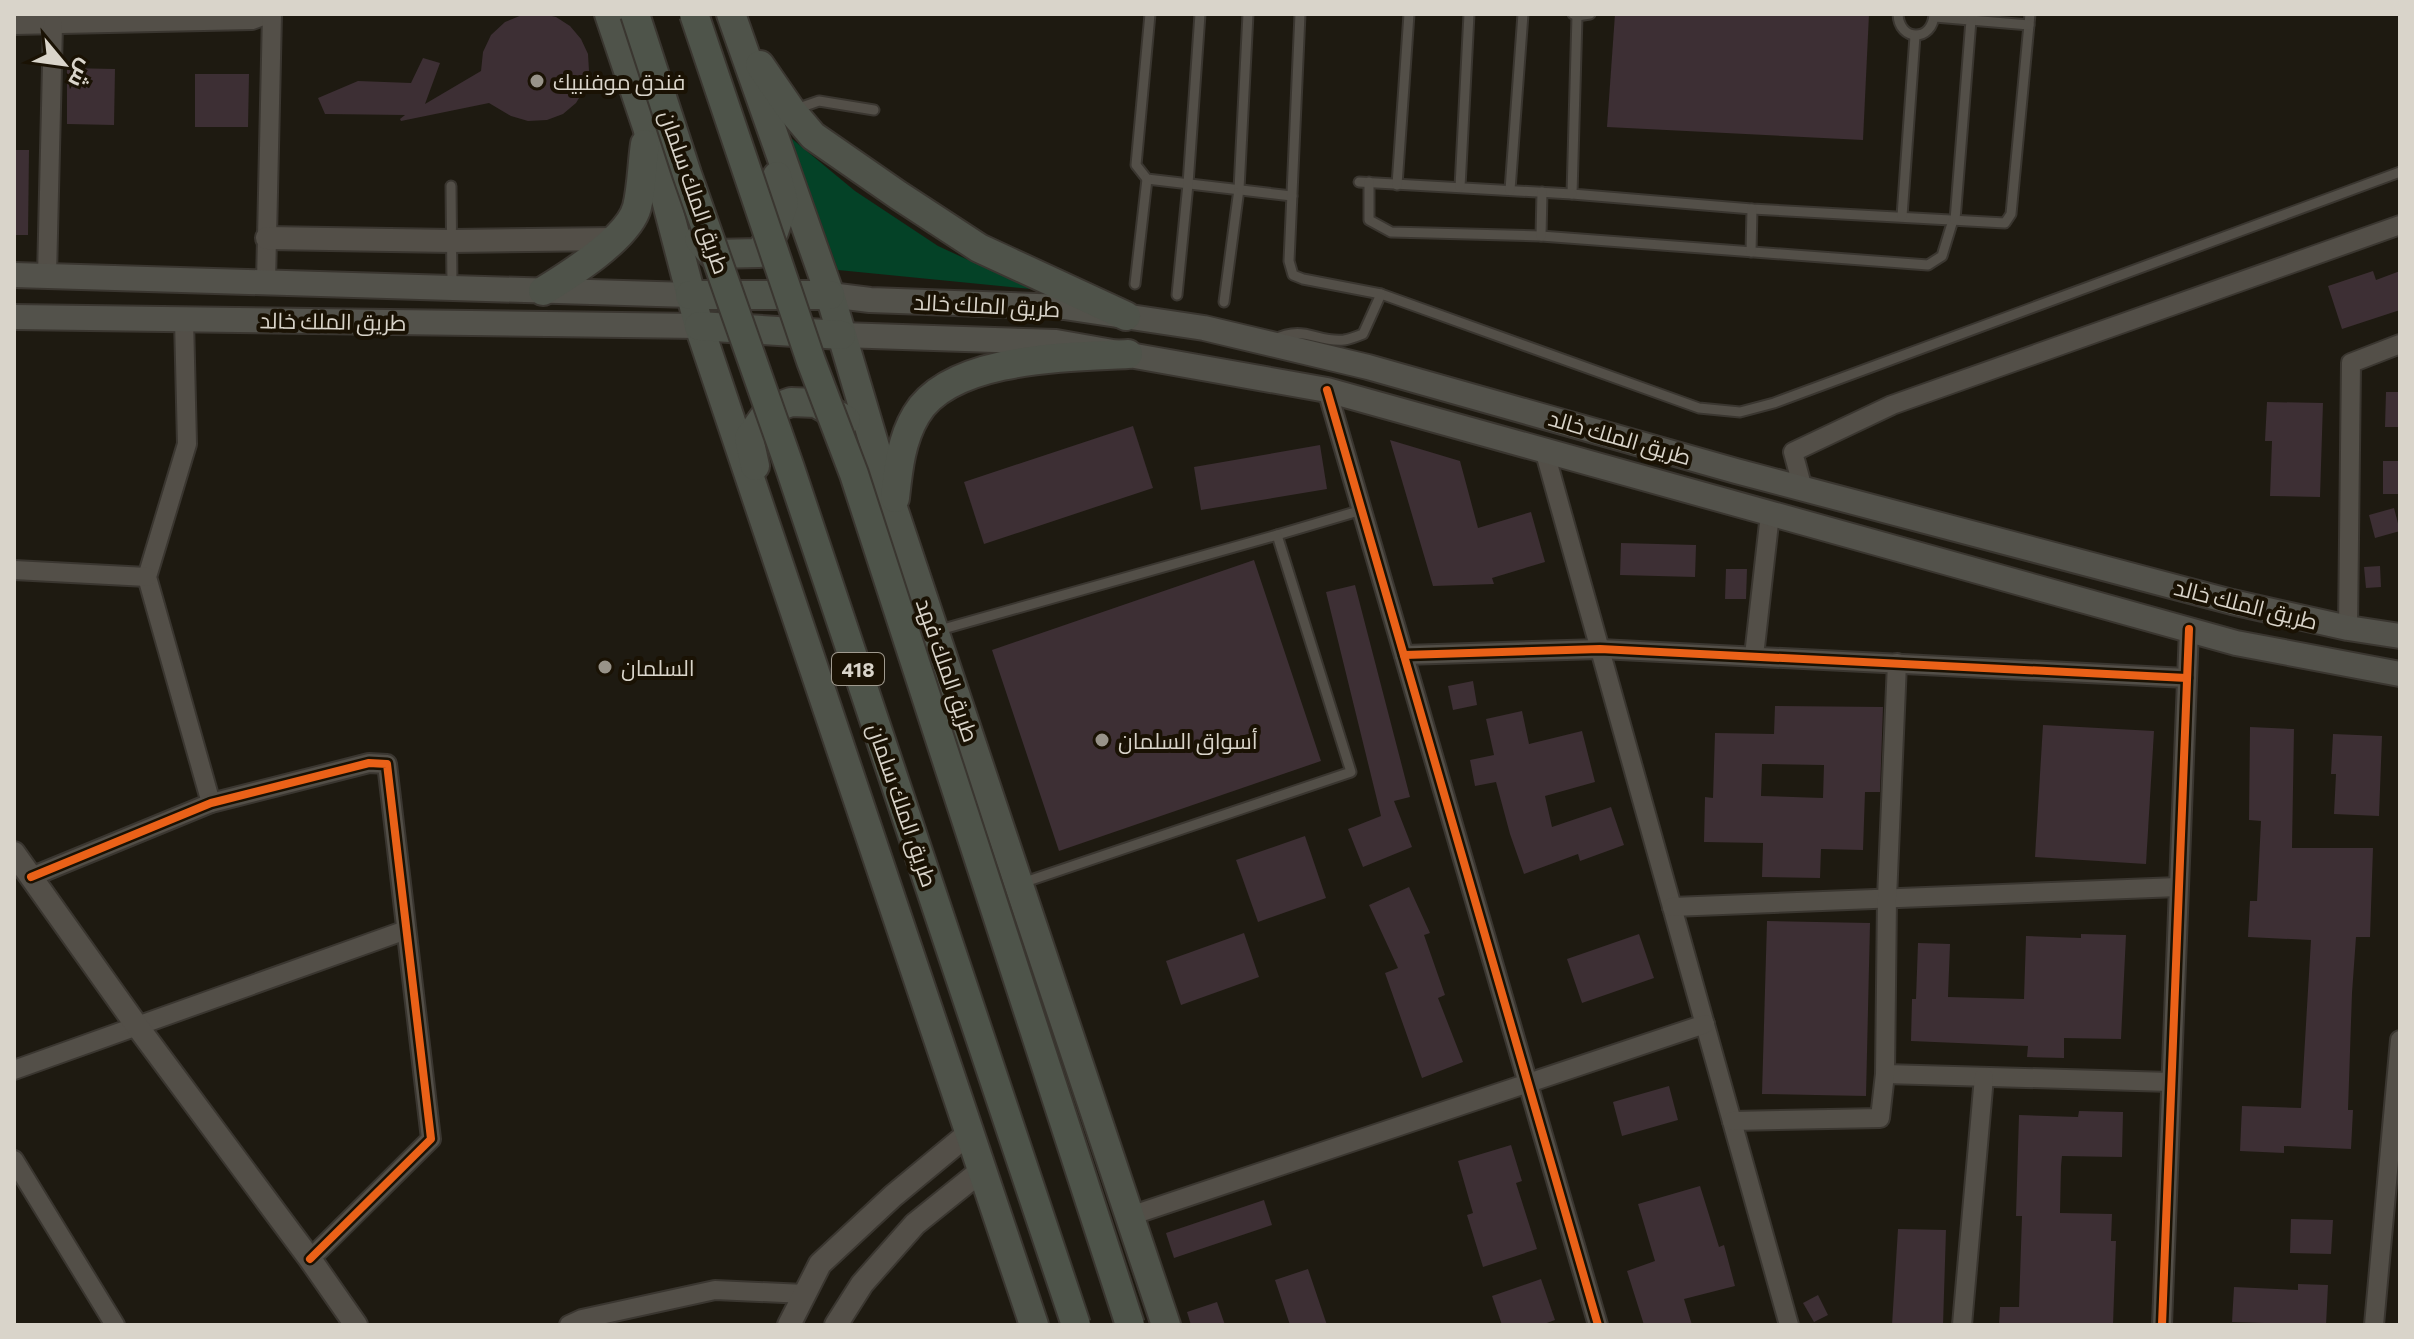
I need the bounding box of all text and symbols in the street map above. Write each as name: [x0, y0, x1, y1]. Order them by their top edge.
north arrow: [24, 24, 104, 104]
text: ش: [62, 55, 101, 93]
place label: فندق موفنبيك: [553, 68, 685, 96]
marker: فندق موفنبيك: [528, 72, 546, 90]
street label: طريق الملك سلمان: [653, 107, 736, 278]
street label: طريق الملك خالد: [913, 288, 1061, 323]
street label: طريق الملك خالد: [259, 306, 407, 337]
street label: طريق الملك خالد: [1545, 404, 1694, 471]
street label: طريق الملك خالد: [2171, 573, 2320, 636]
street label: طريق الملك فهد: [910, 595, 985, 746]
road number: 418: [832, 653, 884, 685]
place label: السلمان: [621, 654, 695, 681]
marker: السلمان: [596, 658, 614, 676]
street label: طريق الملك سلمان: [861, 720, 944, 891]
place label: أسواق السلمان: [1118, 727, 1258, 755]
marker: أسواق السلمان: [1093, 731, 1111, 749]

